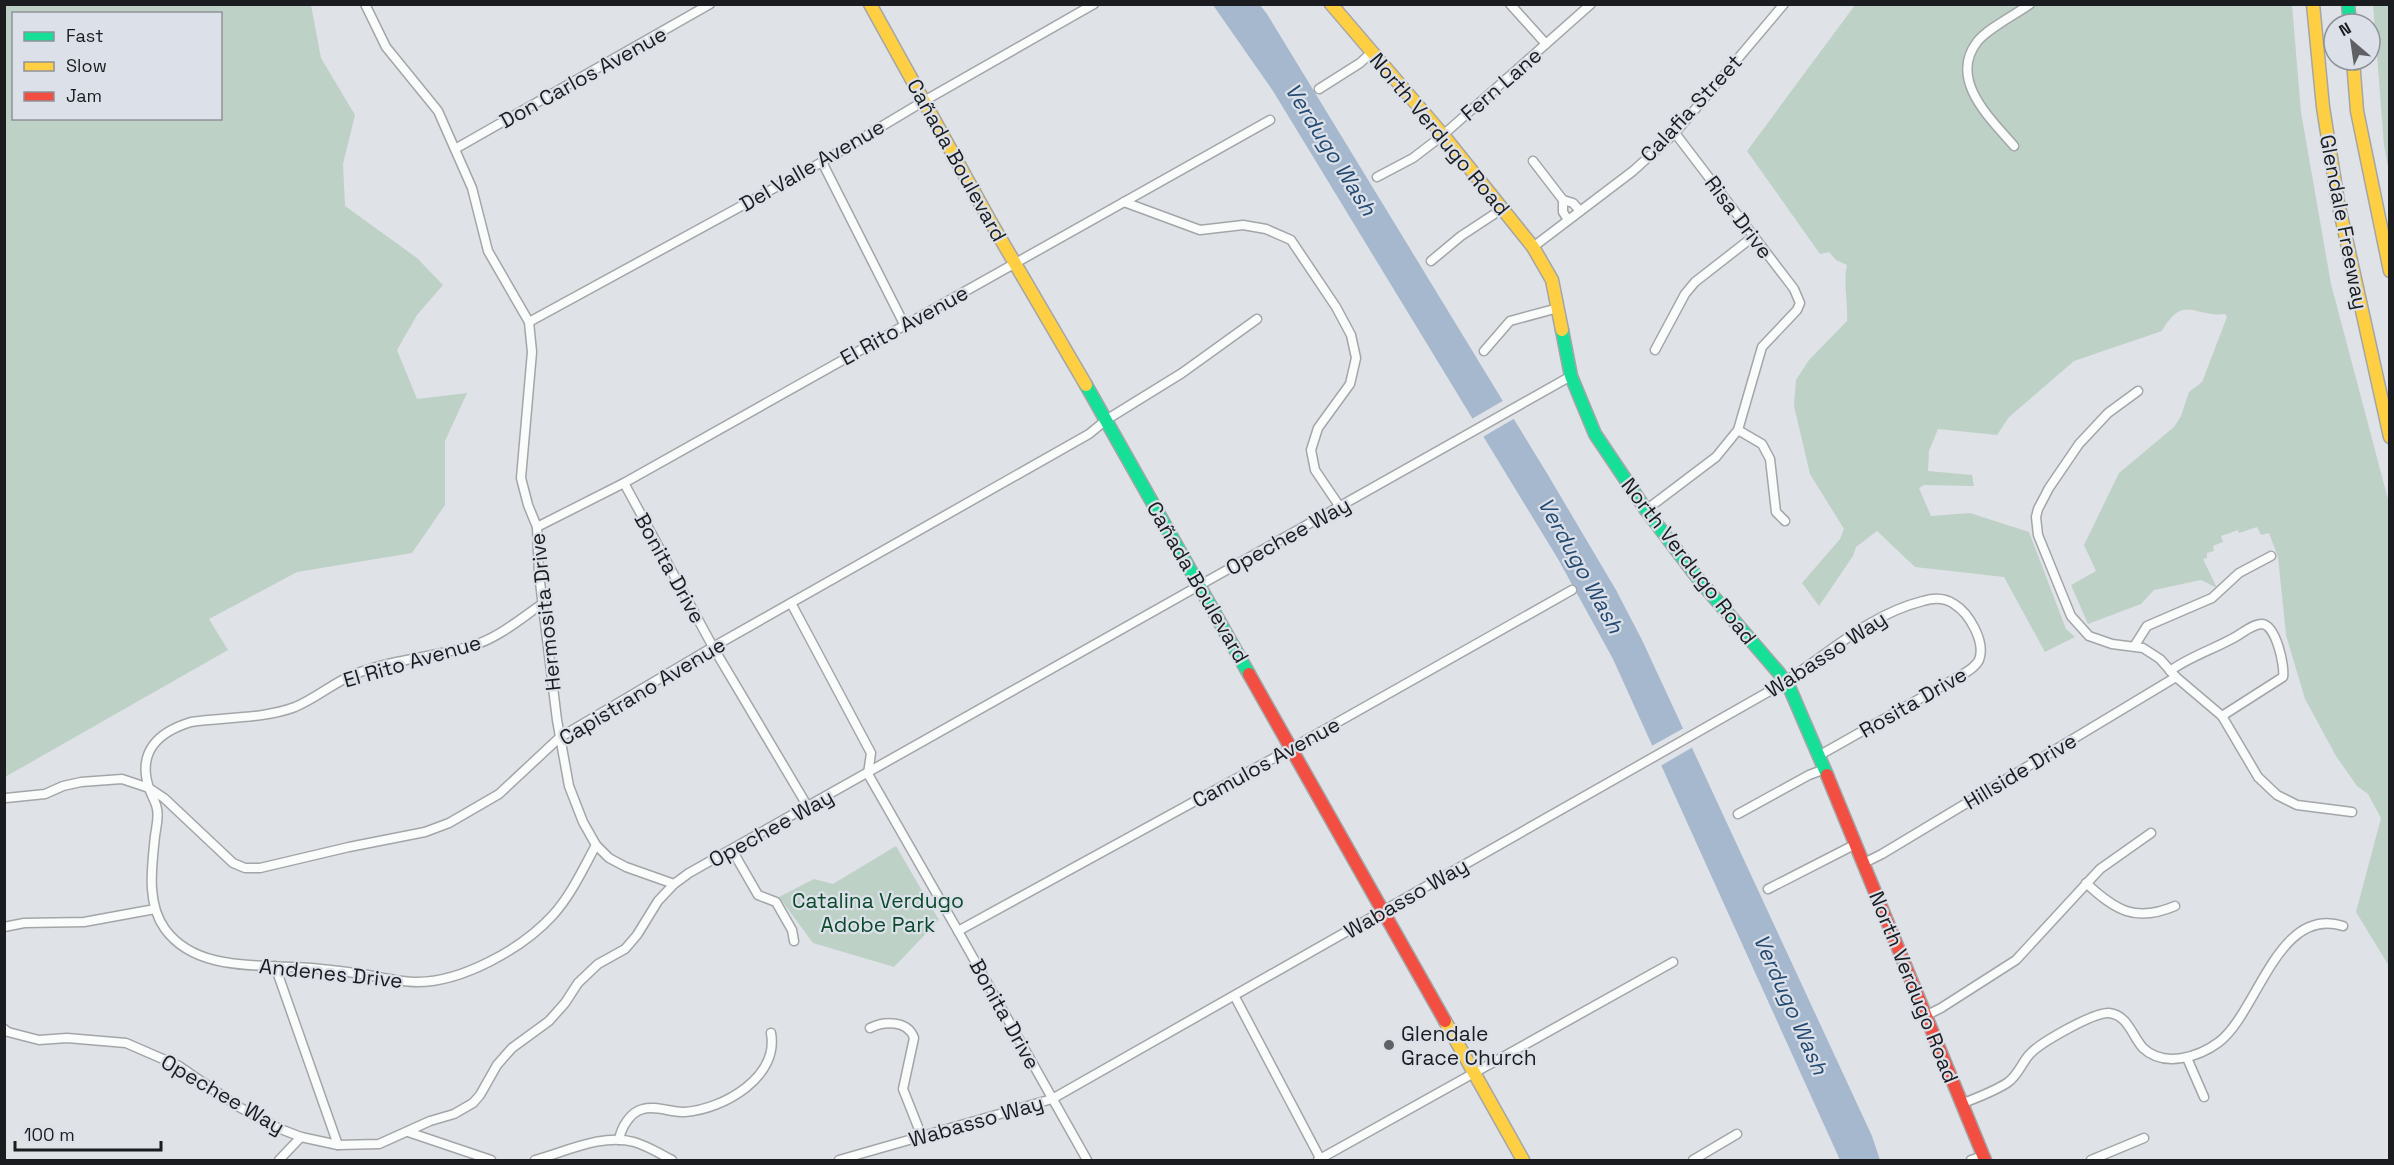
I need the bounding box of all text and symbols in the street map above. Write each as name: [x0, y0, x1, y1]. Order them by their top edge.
legend: [12, 12, 222, 120]
north arrow: [2322, 12, 2382, 72]
text: N: [2335, 18, 2355, 41]
street label: Don Carlos Avenue: [495, 20, 671, 134]
text: Fast: [66, 24, 103, 47]
street label: Fern Lane: [1455, 41, 1547, 127]
street label: North Verdugo Road: [1364, 47, 1516, 221]
street label: Calafia Street: [1634, 48, 1748, 168]
text: Slow: [66, 54, 107, 77]
street label: Cañada Boulevard: [901, 74, 1013, 246]
water label: Verdugo Wash: [1279, 77, 1383, 221]
text: Jam: [66, 84, 102, 107]
street label: Del Valle Avenue: [735, 113, 889, 217]
street label: Glendale Freeway: [2314, 132, 2374, 312]
street label: Risa Drive: [1699, 170, 1779, 264]
street label: El Rito Avenue: [835, 279, 973, 371]
street label: North Verdugo Road: [1615, 472, 1763, 650]
street label: Opechee Way: [1221, 491, 1355, 581]
water label: Verdugo Wash: [1532, 492, 1630, 638]
street label: Cañada Boulevard: [1141, 496, 1255, 668]
street label: Bonita Drive: [629, 508, 711, 628]
street label: Hermosita Drive: [523, 532, 567, 692]
street label: Wabasso Way: [1760, 605, 1892, 703]
street label: El Rito Avenue: [340, 628, 484, 694]
street label: Capistrano Avenue: [554, 631, 730, 751]
street label: Rosita Drive: [1854, 660, 1972, 744]
street label: Camulos Avenue: [1187, 710, 1345, 814]
street label: Hillside Drive: [1959, 727, 2081, 815]
street label: Opechee Way: [704, 783, 838, 873]
street label: Wabasso Way: [1339, 852, 1473, 944]
park label: Catalina Verdugo Adobe Park: [792, 887, 964, 938]
street label: North Verdugo Road: [1863, 887, 1965, 1087]
water label: Verdugo Wash: [1747, 929, 1835, 1079]
street label: Andenes Drive: [258, 952, 404, 994]
street label: Bonita Drive: [964, 954, 1046, 1074]
place label: Glendale Grace Church: [1401, 1020, 1537, 1071]
marker: Glendale Grace Church: [1382, 1038, 1396, 1052]
street label: Opechee Way: [156, 1048, 290, 1140]
street label: Wabasso Way: [906, 1089, 1046, 1153]
scale bar: [15, 1114, 160, 1152]
text: 100 m: [24, 1123, 75, 1146]

